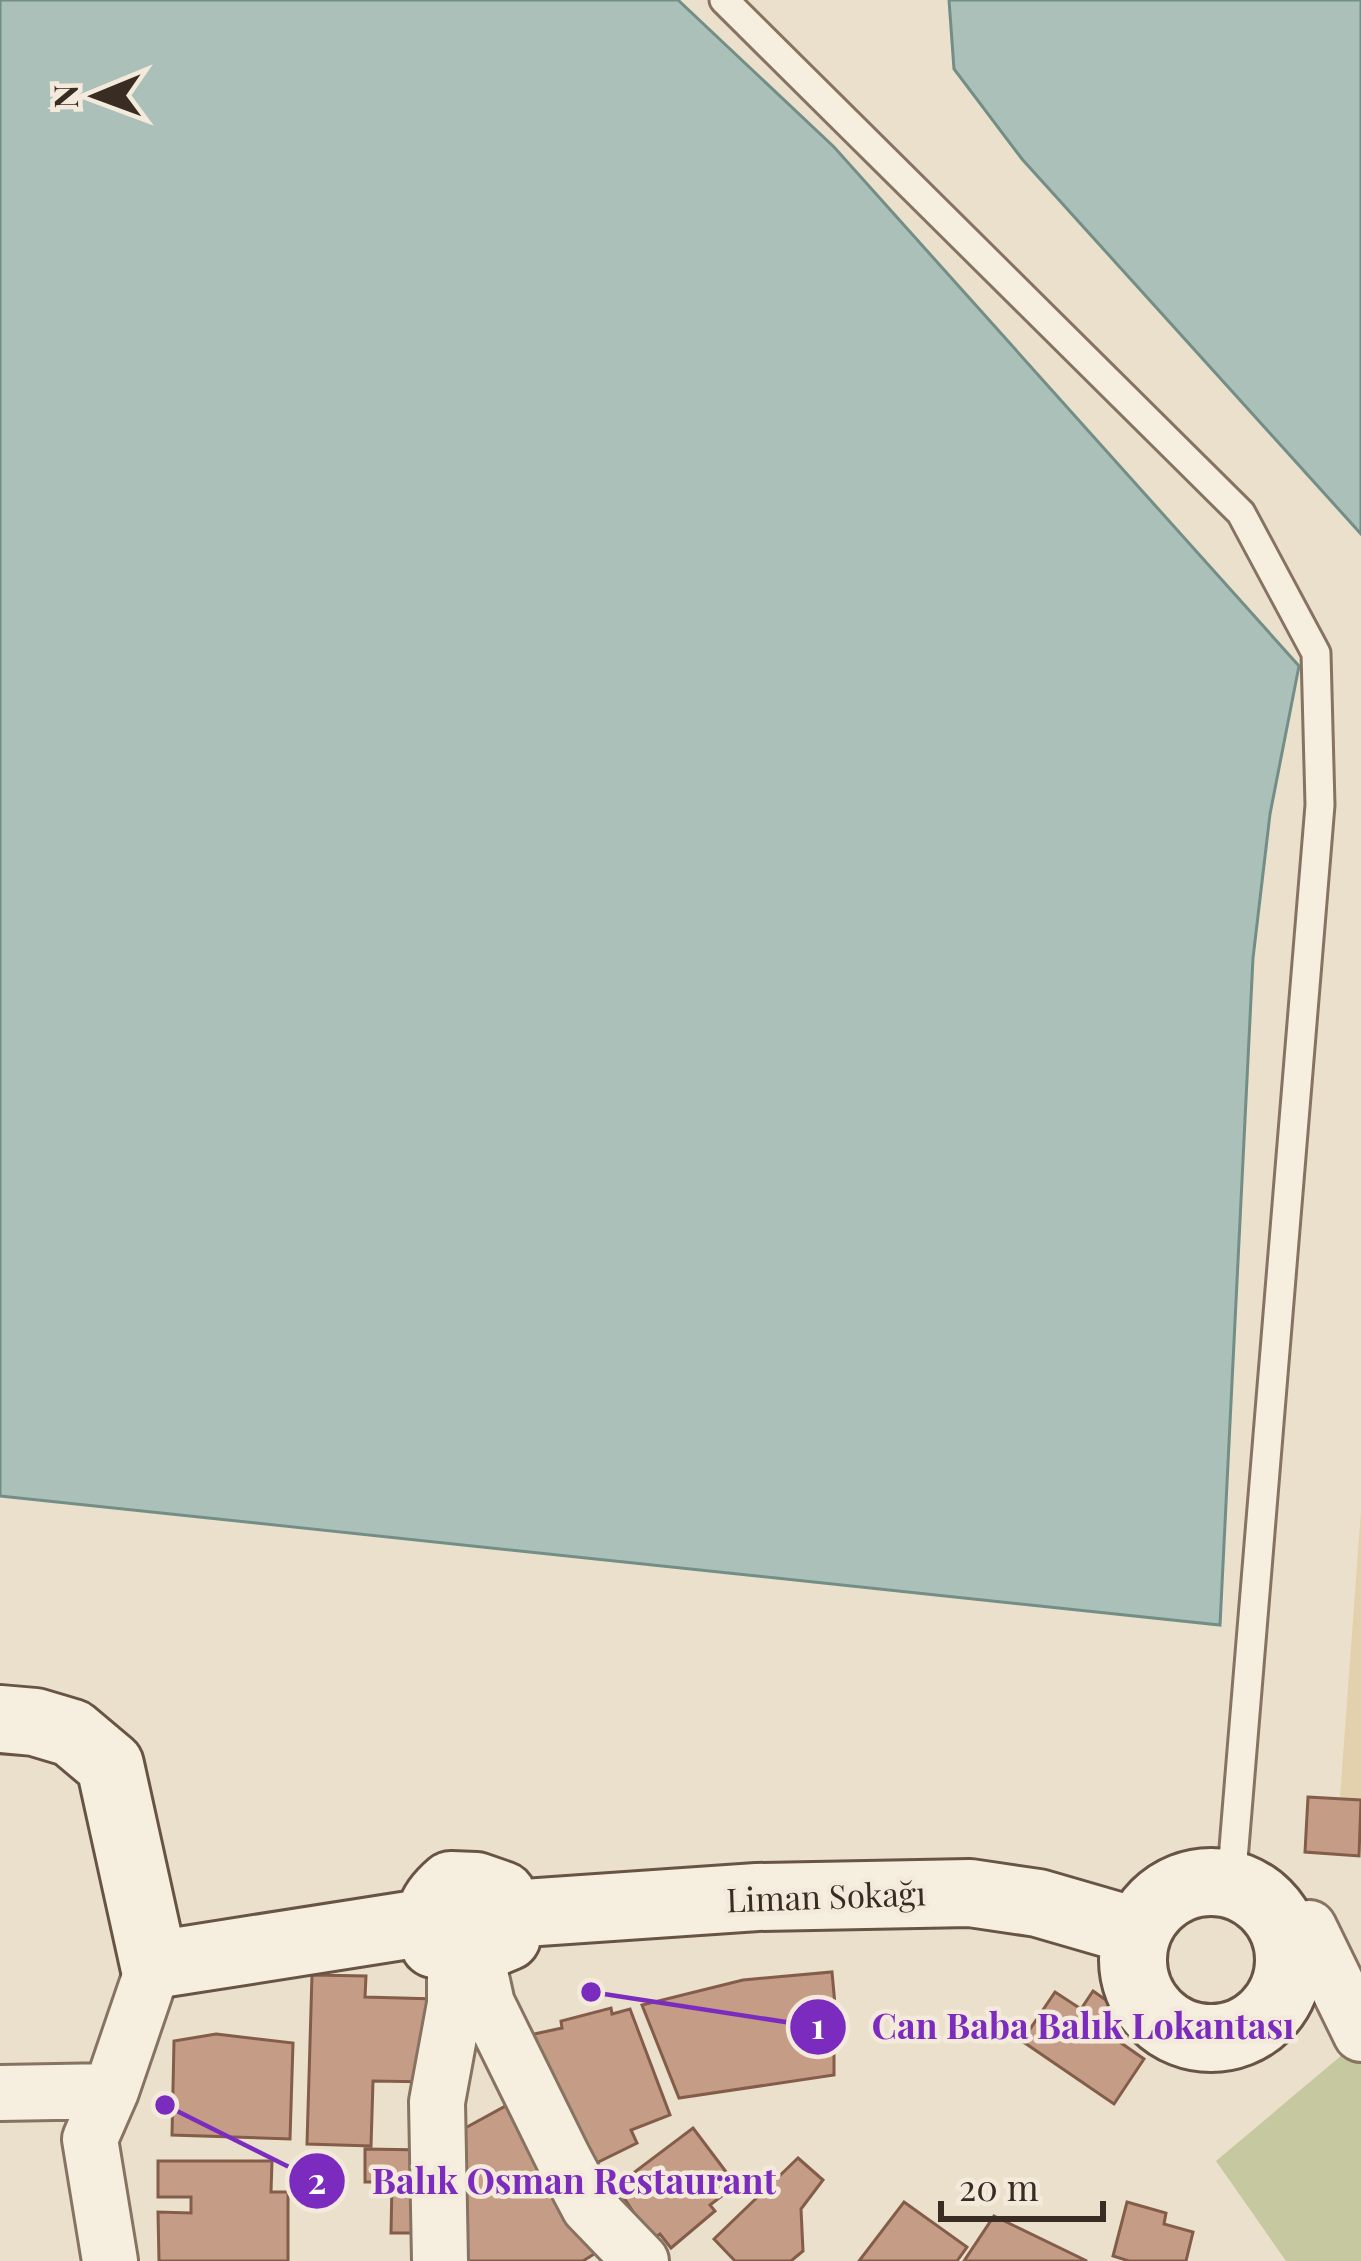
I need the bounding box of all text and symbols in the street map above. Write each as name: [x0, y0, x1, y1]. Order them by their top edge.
north arrow: [36, 36, 156, 156]
text: N: [42, 84, 86, 109]
street label: Liman Sokağı: [725, 1870, 926, 1920]
callout: Can Baba Balık Lokantası: [788, 1991, 1319, 2063]
text: 1: [811, 2000, 825, 2048]
text: Can Baba Balık Lokantası: [872, 2000, 1294, 2048]
callout: Balık Osman Restaurant: [287, 2145, 800, 2217]
scale bar: [941, 2147, 1103, 2221]
text: 2: [308, 2155, 326, 2203]
text: Balık Osman Restaurant: [372, 2155, 777, 2203]
text: 20 m: [959, 2162, 1039, 2210]

